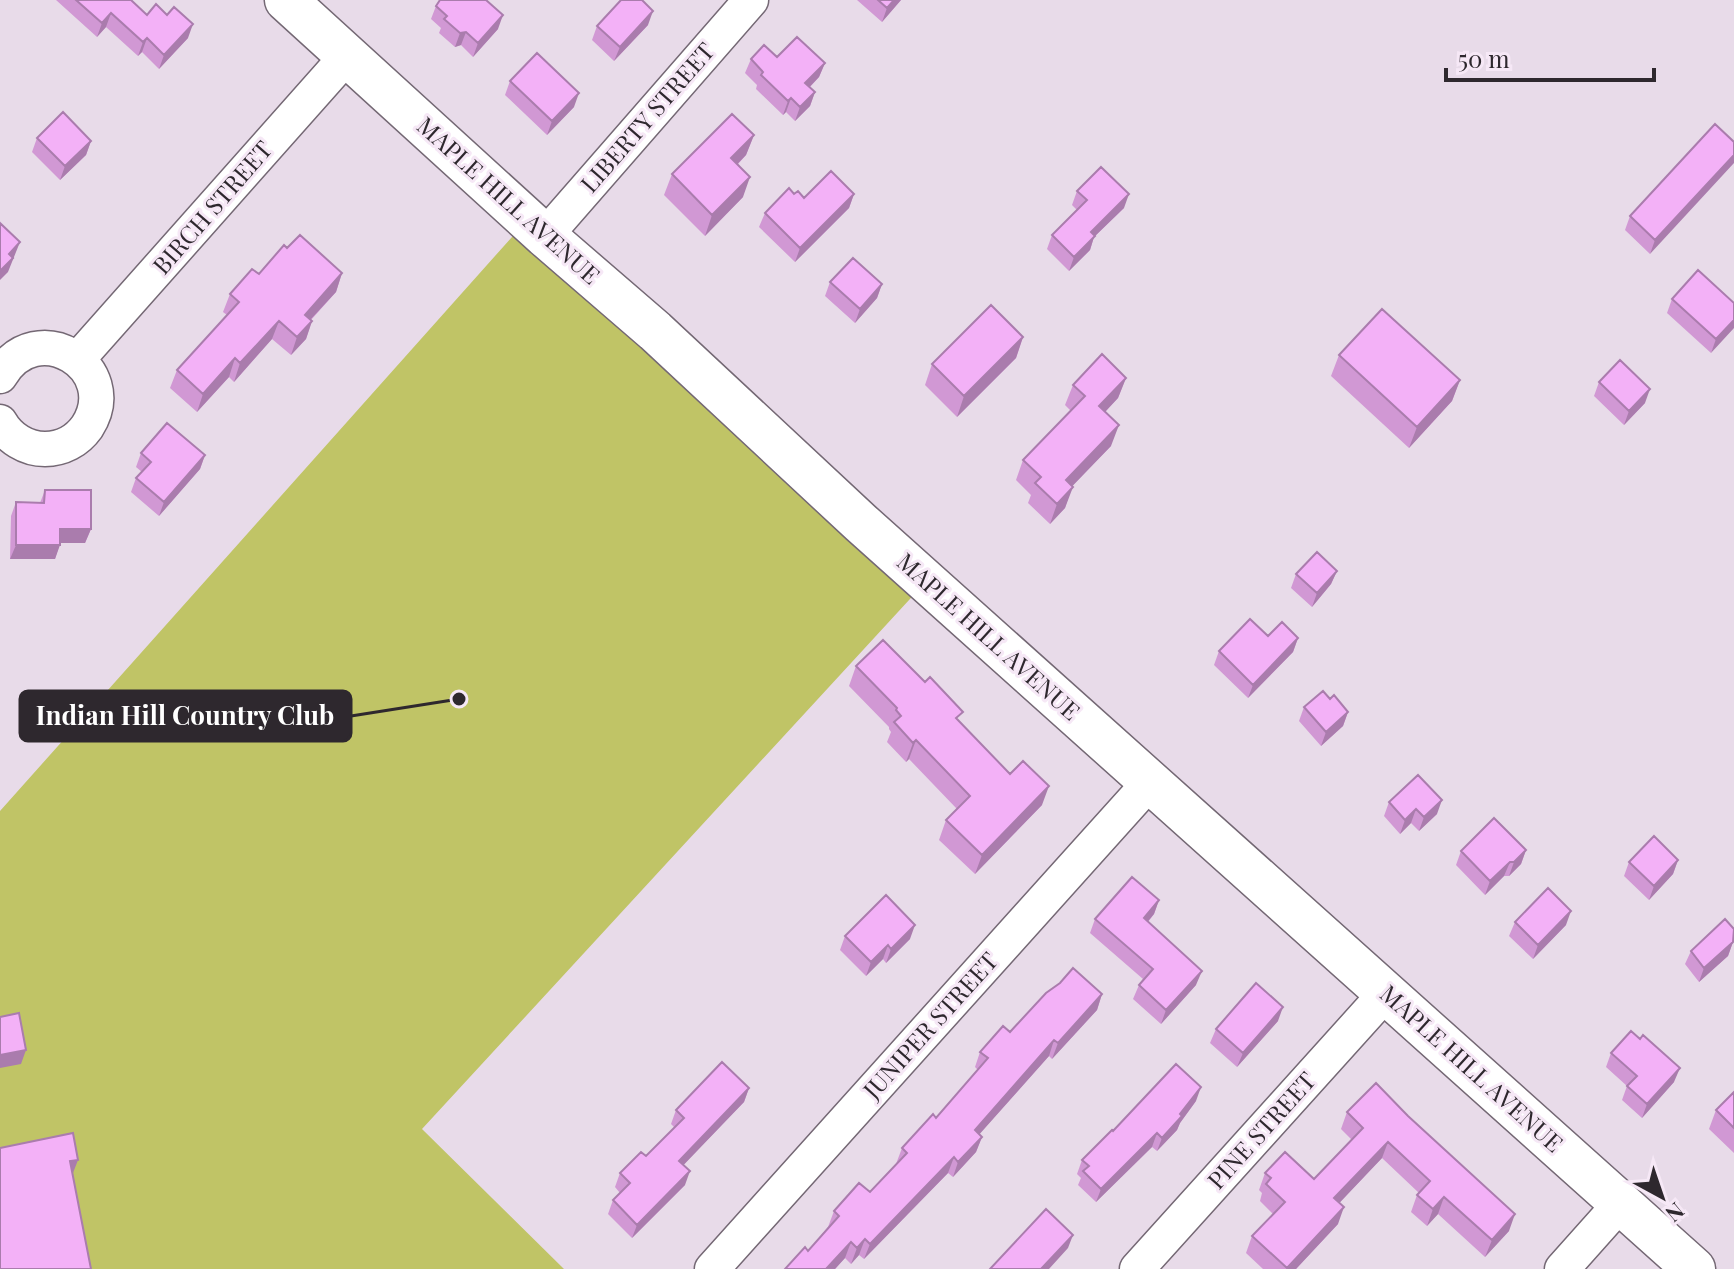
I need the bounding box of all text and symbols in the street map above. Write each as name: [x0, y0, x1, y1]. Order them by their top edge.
scale bar: [1446, 32, 1654, 82]
street label: LIBERTY STREET: [572, 35, 721, 198]
text: 50 m: [1458, 42, 1510, 74]
street label: MAPLE HILL AVENUE: [411, 109, 608, 290]
street label: BIRCH STREET: [145, 133, 278, 280]
street label: MAPLE HILL AVENUE: [891, 545, 1088, 726]
callout: Indian Hill Country Club: [20, 691, 351, 741]
text: Indian Hill Country Club: [36, 697, 334, 732]
street label: JUNIPER STREET: [854, 945, 1004, 1105]
street label: MAPLE HILL AVENUE: [1374, 977, 1571, 1158]
street label: PINE STREET: [1199, 1064, 1322, 1195]
north arrow: [1622, 1157, 1702, 1237]
text: N: [1660, 1196, 1691, 1230]

